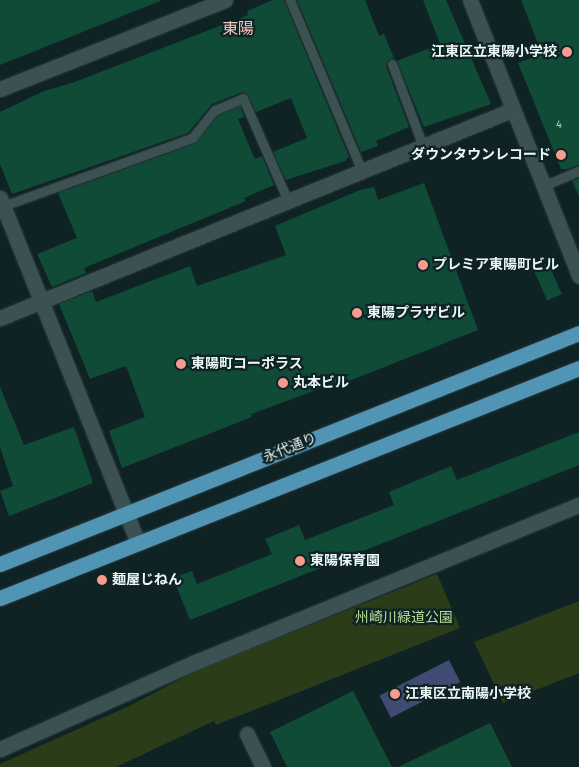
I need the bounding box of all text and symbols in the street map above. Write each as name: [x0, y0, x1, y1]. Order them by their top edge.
district label: 東陽: [222, 19, 254, 39]
place label: 江東区立東陽小学校: [431, 44, 557, 60]
marker: 江東区立東陽小学校: [561, 46, 573, 58]
house number: 4: [556, 118, 562, 132]
place label: ダウンタウンレコード: [411, 147, 551, 163]
marker: ダウンタウンレコード: [555, 149, 567, 161]
place label: プレミア東陽町ビル: [433, 257, 559, 273]
marker: プレミア東陽町ビル: [417, 259, 429, 271]
place label: 東陽プラザビル: [367, 305, 465, 321]
marker: 東陽プラザビル: [351, 307, 363, 319]
place label: 東陽町コーポラス: [191, 356, 303, 372]
marker: 東陽町コーポラス: [175, 358, 187, 370]
place label: 丸本ビル: [293, 375, 349, 391]
marker: 丸本ビル: [277, 377, 289, 389]
street label: 永代通り: [261, 430, 319, 466]
place label: 東陽保育園: [310, 553, 380, 569]
marker: 東陽保育園: [294, 555, 306, 567]
place label: 麺屋じねん: [112, 572, 182, 588]
marker: 麺屋じねん: [96, 574, 108, 586]
park label: 州崎川緑道公園: [355, 610, 453, 626]
place label: 江東区立南陽小学校: [405, 686, 531, 702]
marker: 江東区立南陽小学校: [389, 688, 401, 700]

